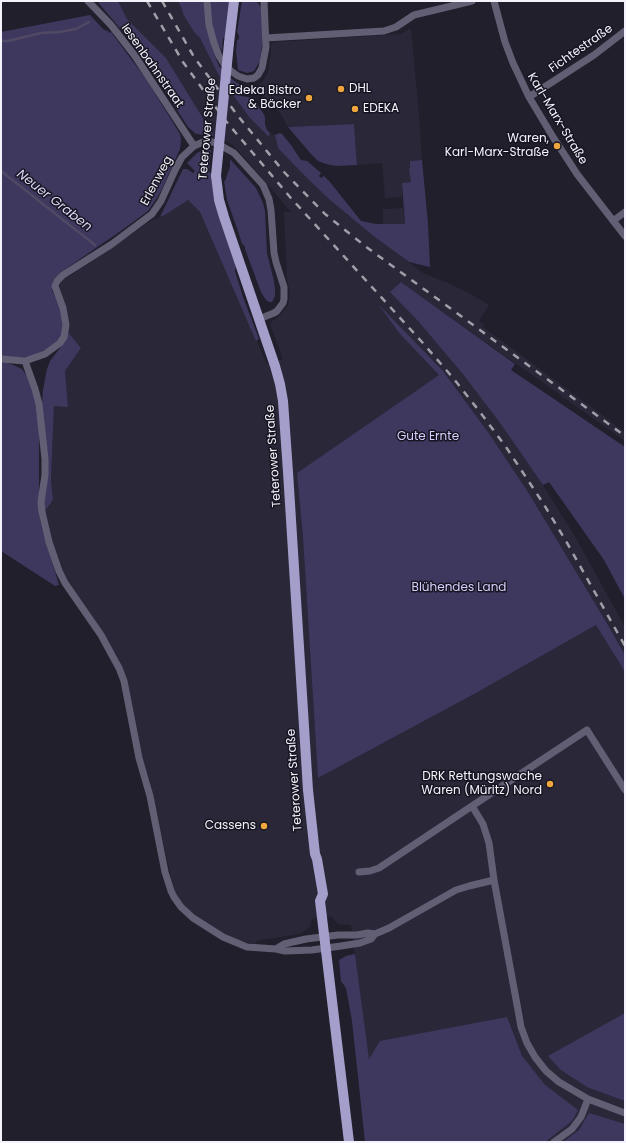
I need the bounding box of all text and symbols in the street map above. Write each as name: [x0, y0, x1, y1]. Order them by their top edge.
street label: Iesenbahnstraat: [118, 21, 186, 111]
street label: Fichtestraße: [546, 22, 616, 76]
street label: Karl-Marx-Straße: [524, 71, 590, 167]
street label: Teterower Straße: [196, 77, 220, 181]
place label: DHL: [349, 82, 371, 96]
place label: Edeka Bistro & Bäcker: [229, 84, 301, 112]
marker: DHL: [336, 84, 346, 94]
marker: Edeka Bistro & Bäcker: [304, 93, 314, 103]
place label: EDEKA: [363, 102, 399, 116]
marker: EDEKA: [350, 104, 360, 114]
place label: Waren, Karl-Marx-Straße: [445, 132, 549, 160]
marker: Waren, Karl-Marx-Straße: [552, 141, 562, 151]
street label: Erlenweg: [138, 154, 176, 208]
water label: Neuer Graben: [13, 167, 95, 235]
street label: Teterower Straße: [263, 404, 285, 508]
park label: Gute Ernte: [397, 430, 459, 444]
park label: Blühendes Land: [412, 581, 506, 595]
street label: Teterower Straße: [284, 728, 306, 832]
place label: DRK Rettungswache Waren (Müritz) Nord: [421, 770, 542, 798]
marker: DRK Rettungswache Waren (Müritz) Nord: [545, 779, 555, 789]
place label: Cassens: [205, 819, 256, 833]
marker: Cassens: [259, 821, 269, 831]

